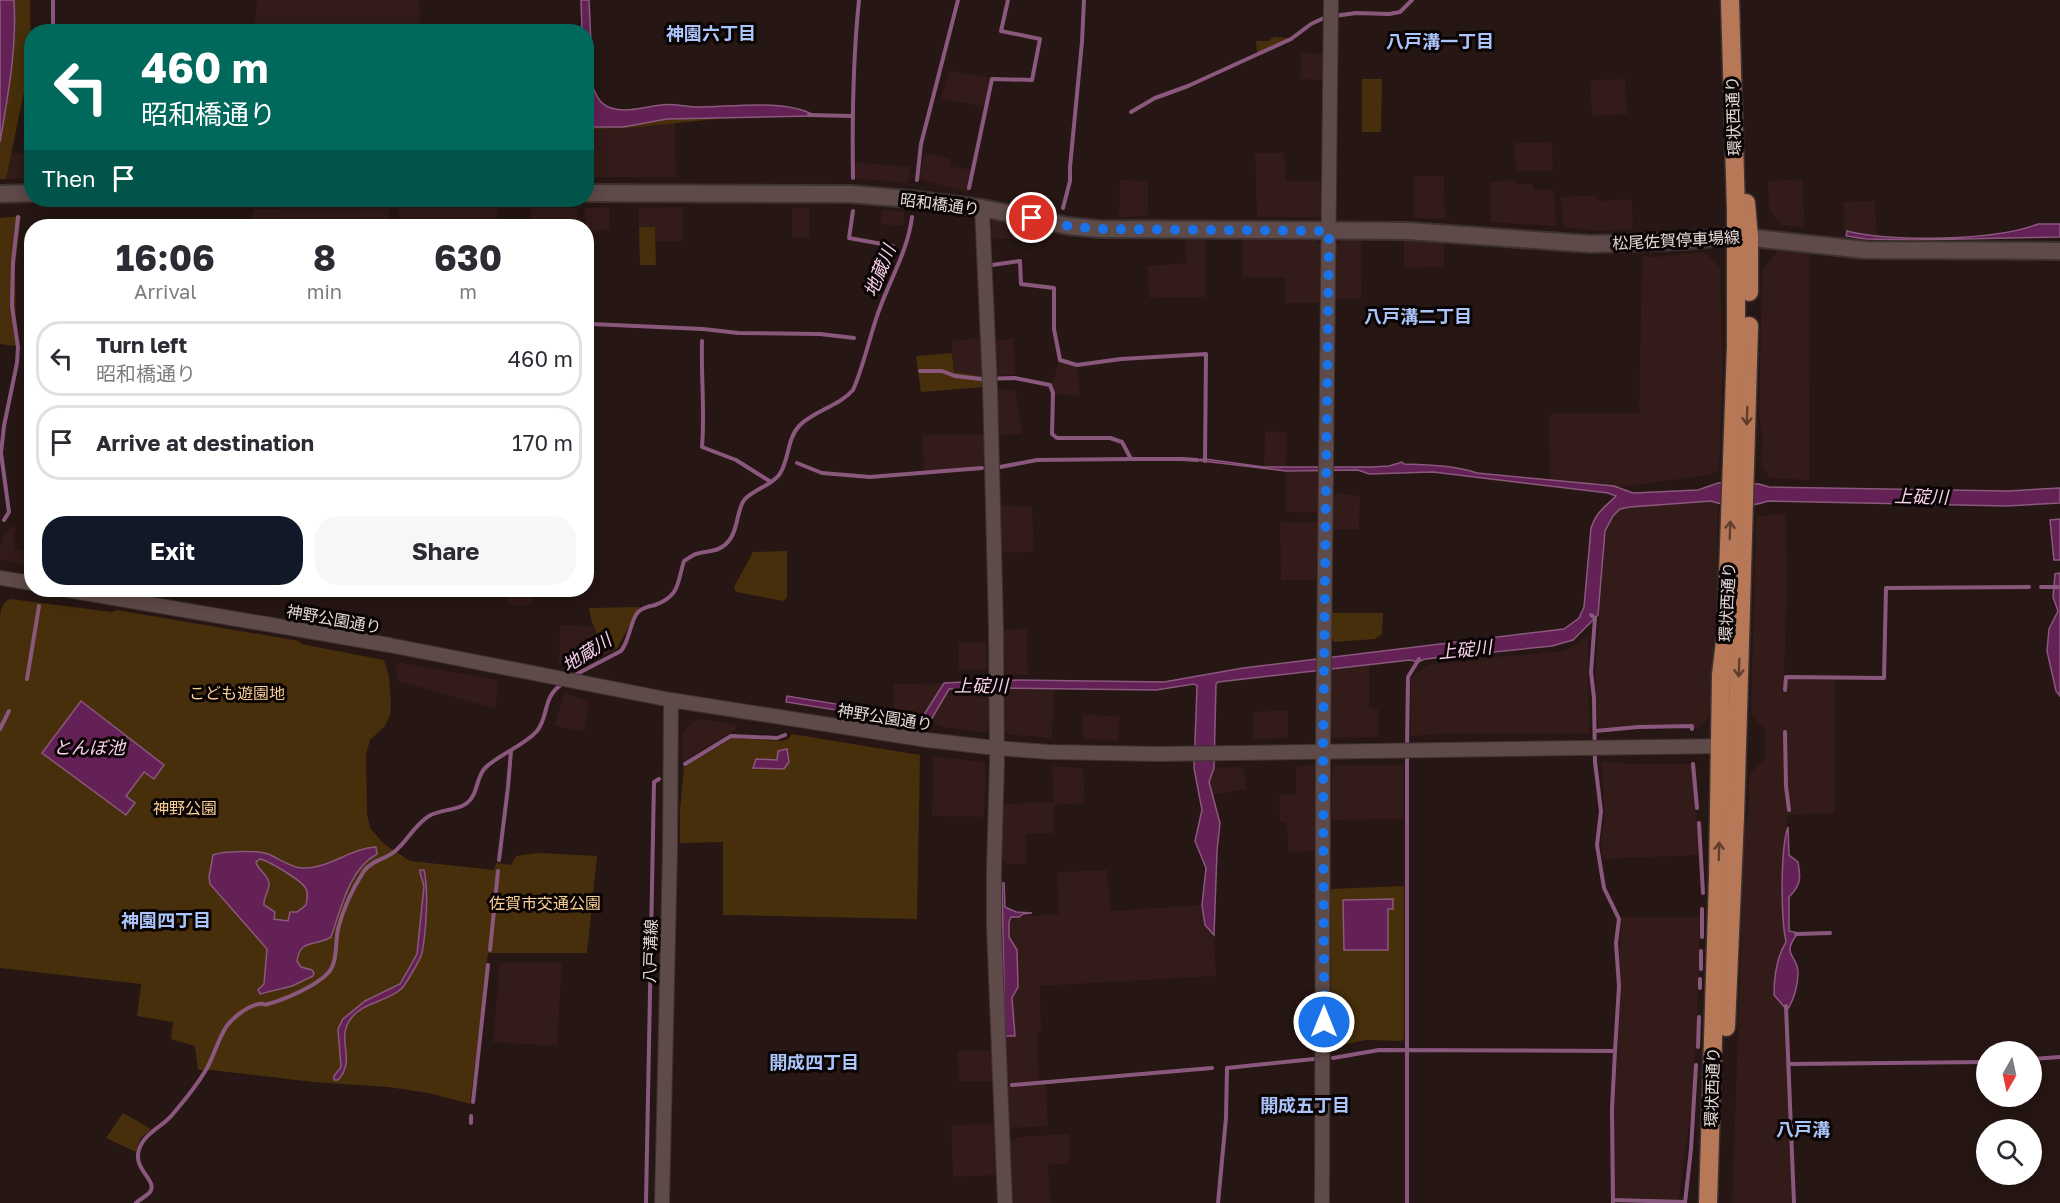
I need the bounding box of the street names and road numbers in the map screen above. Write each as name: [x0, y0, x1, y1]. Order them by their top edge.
street label: 環状西通り: [1722, 76, 1744, 156]
street label: 昭和橋通り: [899, 189, 981, 219]
street label: 松尾佐賀停車場線: [1612, 227, 1740, 253]
street label: 環状西通り: [1715, 562, 1739, 642]
street label: 神野公園通り: [285, 601, 383, 637]
street label: 神野公園通り: [836, 700, 934, 734]
street label: 八戸溝線: [639, 919, 661, 983]
street label: 環状西通り: [1701, 1047, 1723, 1127]

